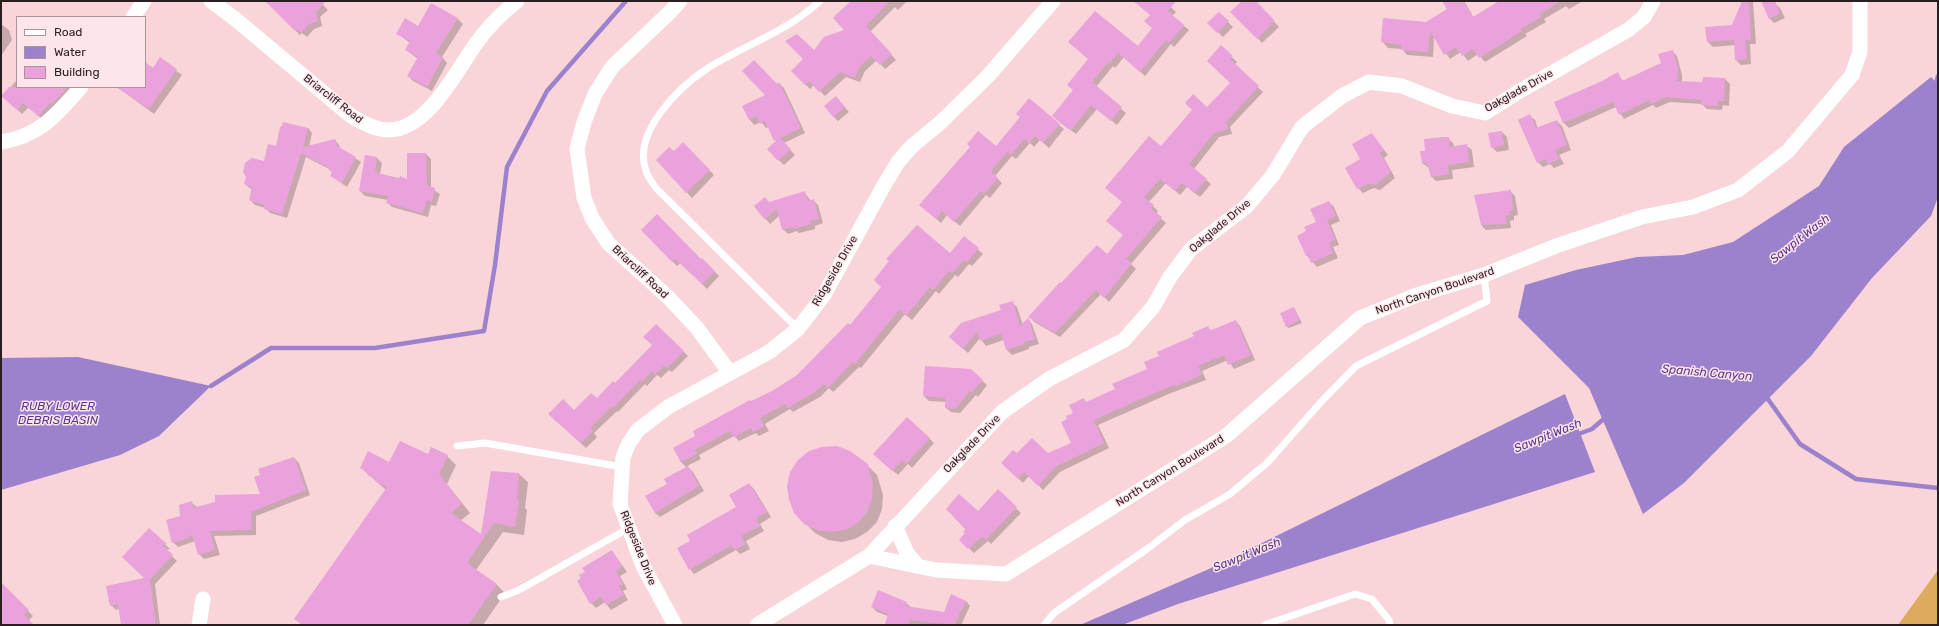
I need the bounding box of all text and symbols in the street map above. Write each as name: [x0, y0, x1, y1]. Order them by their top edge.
legend: [16, 16, 146, 88]
text: Road: [54, 25, 82, 39]
text: Water: [54, 45, 86, 59]
text: Building: [54, 65, 100, 79]
street label: Oakglade Drive: [1483, 67, 1555, 115]
street label: Briarcliff Road: [301, 72, 365, 126]
street label: Oakglade Drive: [1187, 196, 1253, 256]
water label: Sawpit Wash: [1767, 211, 1833, 267]
street label: Ridgeside Drive: [809, 233, 861, 309]
street label: Briarcliff Road: [609, 243, 671, 301]
street label: North Canyon Boulevard: [1374, 264, 1496, 318]
water label: Spanish Canyon: [1661, 362, 1753, 384]
water label: RUBY LOWER DEBRIS BASIN: [18, 400, 98, 428]
street label: Oakglade Drive: [941, 412, 1003, 476]
water label: Sawpit Wash: [1512, 416, 1584, 456]
street label: North Canyon Boulevard: [1114, 432, 1226, 510]
street label: Ridgeside Drive: [617, 509, 659, 587]
water label: Sawpit Wash: [1211, 535, 1283, 575]

